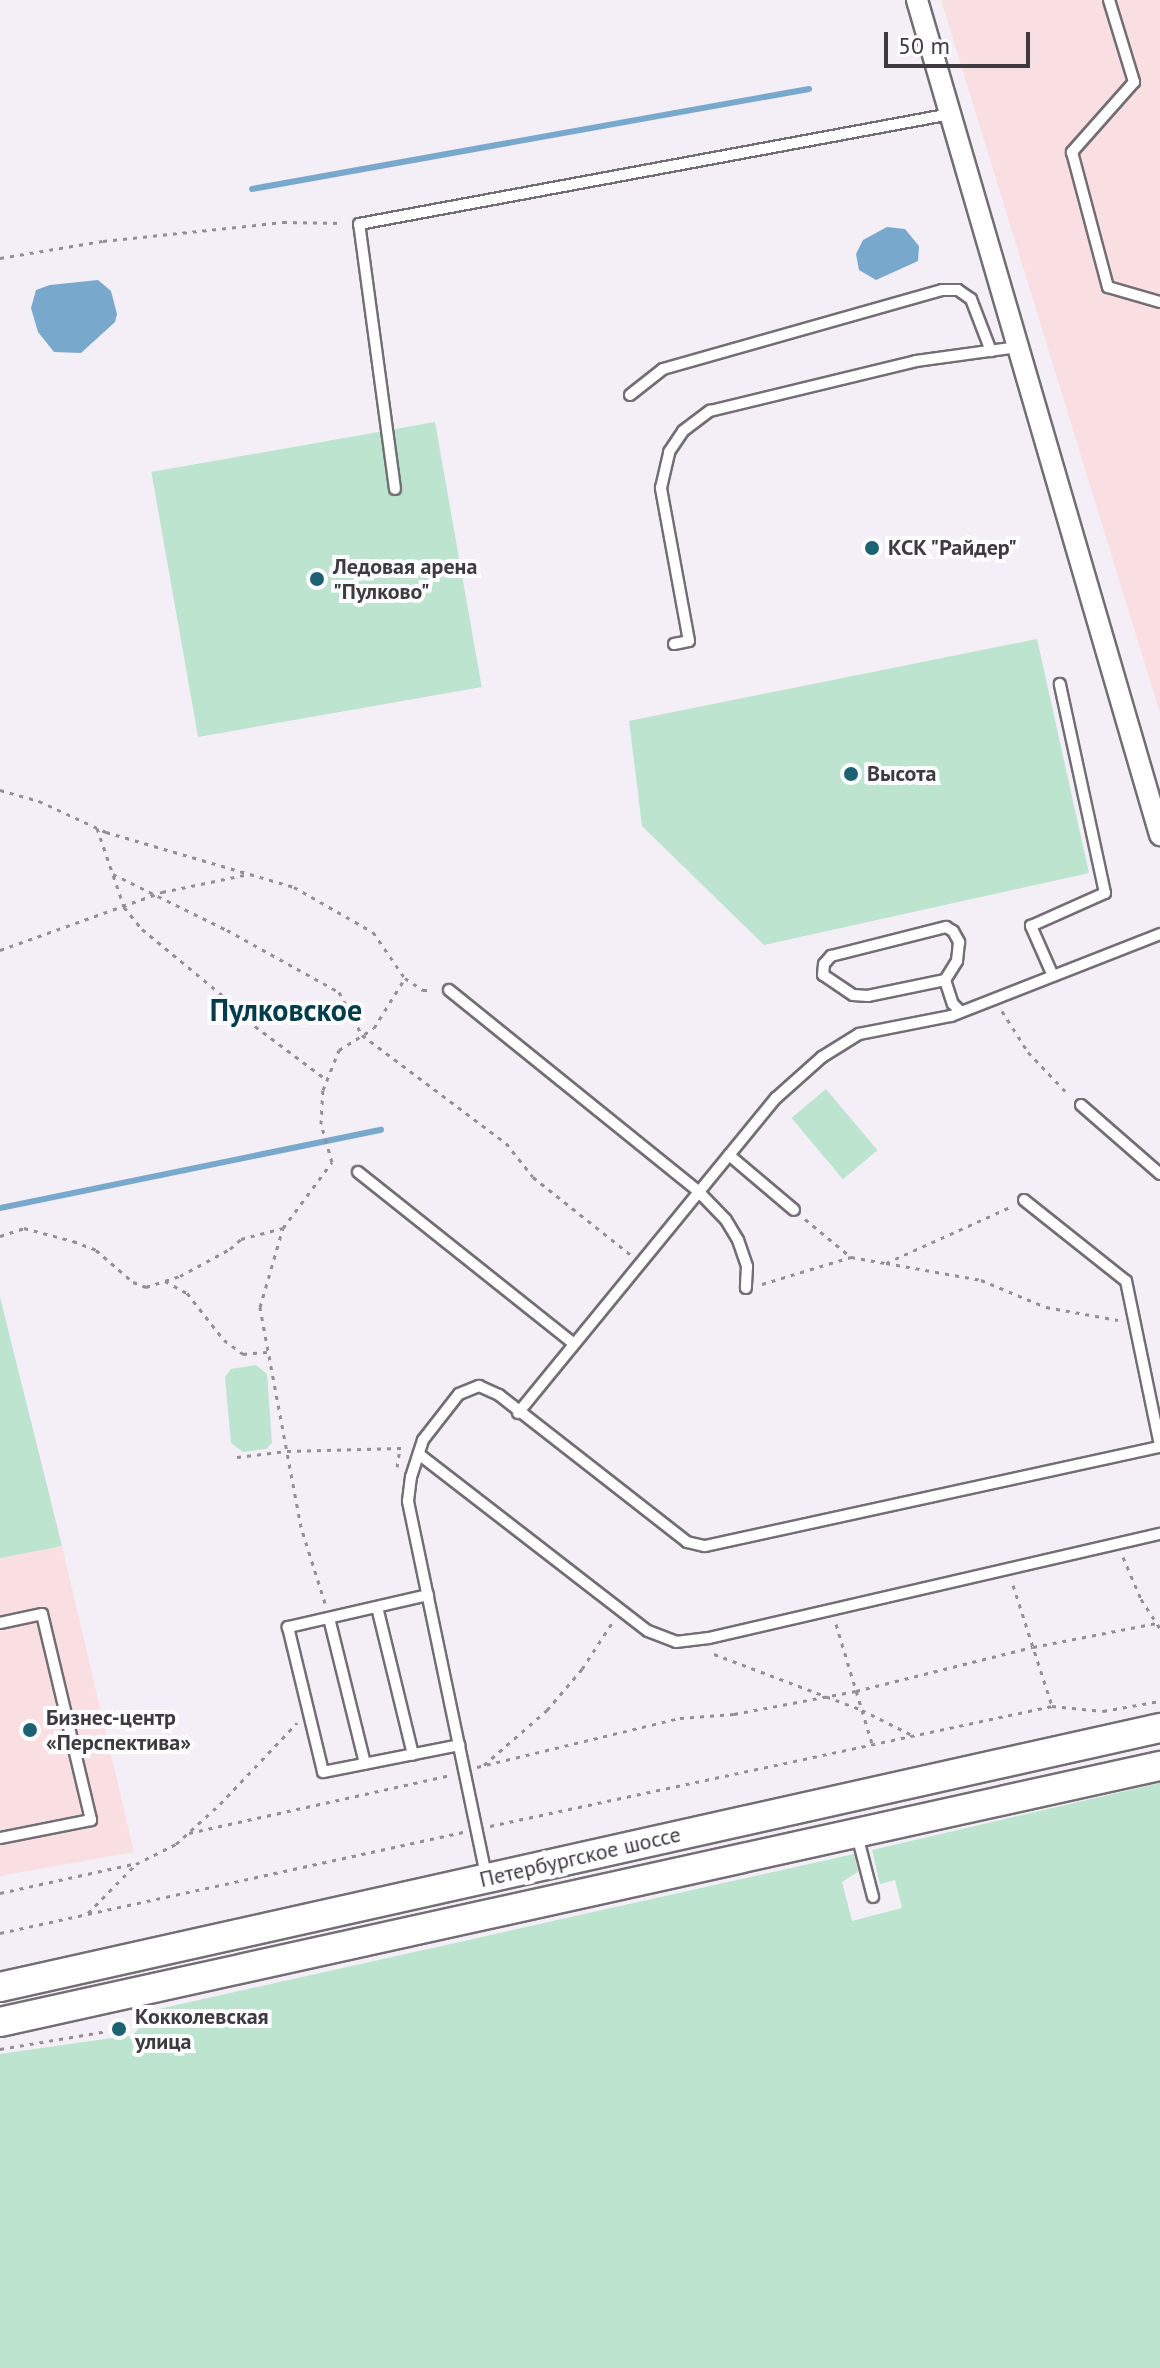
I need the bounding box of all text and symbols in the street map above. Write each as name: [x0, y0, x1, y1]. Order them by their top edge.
scale bar: [888, 16, 1034, 66]
text: 50 m: [898, 30, 950, 61]
place label: КСК "Райдер": [888, 535, 1019, 561]
marker: КСК "Райдер": [863, 539, 881, 557]
place label: Ледовая арена "Пулково": [333, 553, 477, 604]
marker: Ледовая арена "Пулково": [308, 570, 326, 588]
place label: Высота: [867, 761, 936, 787]
marker: Высота: [842, 765, 860, 783]
district label: Пулковское: [210, 992, 362, 1028]
place label: Бизнес-центр «Перспектива»: [46, 1704, 191, 1756]
marker: Бизнес-центр «Перспектива»: [21, 1721, 39, 1739]
street label: Петербургское шоссе: [477, 1821, 683, 1893]
place label: Кокколевская улица: [135, 2003, 269, 2054]
marker: Кокколевская улица: [110, 2020, 128, 2038]

